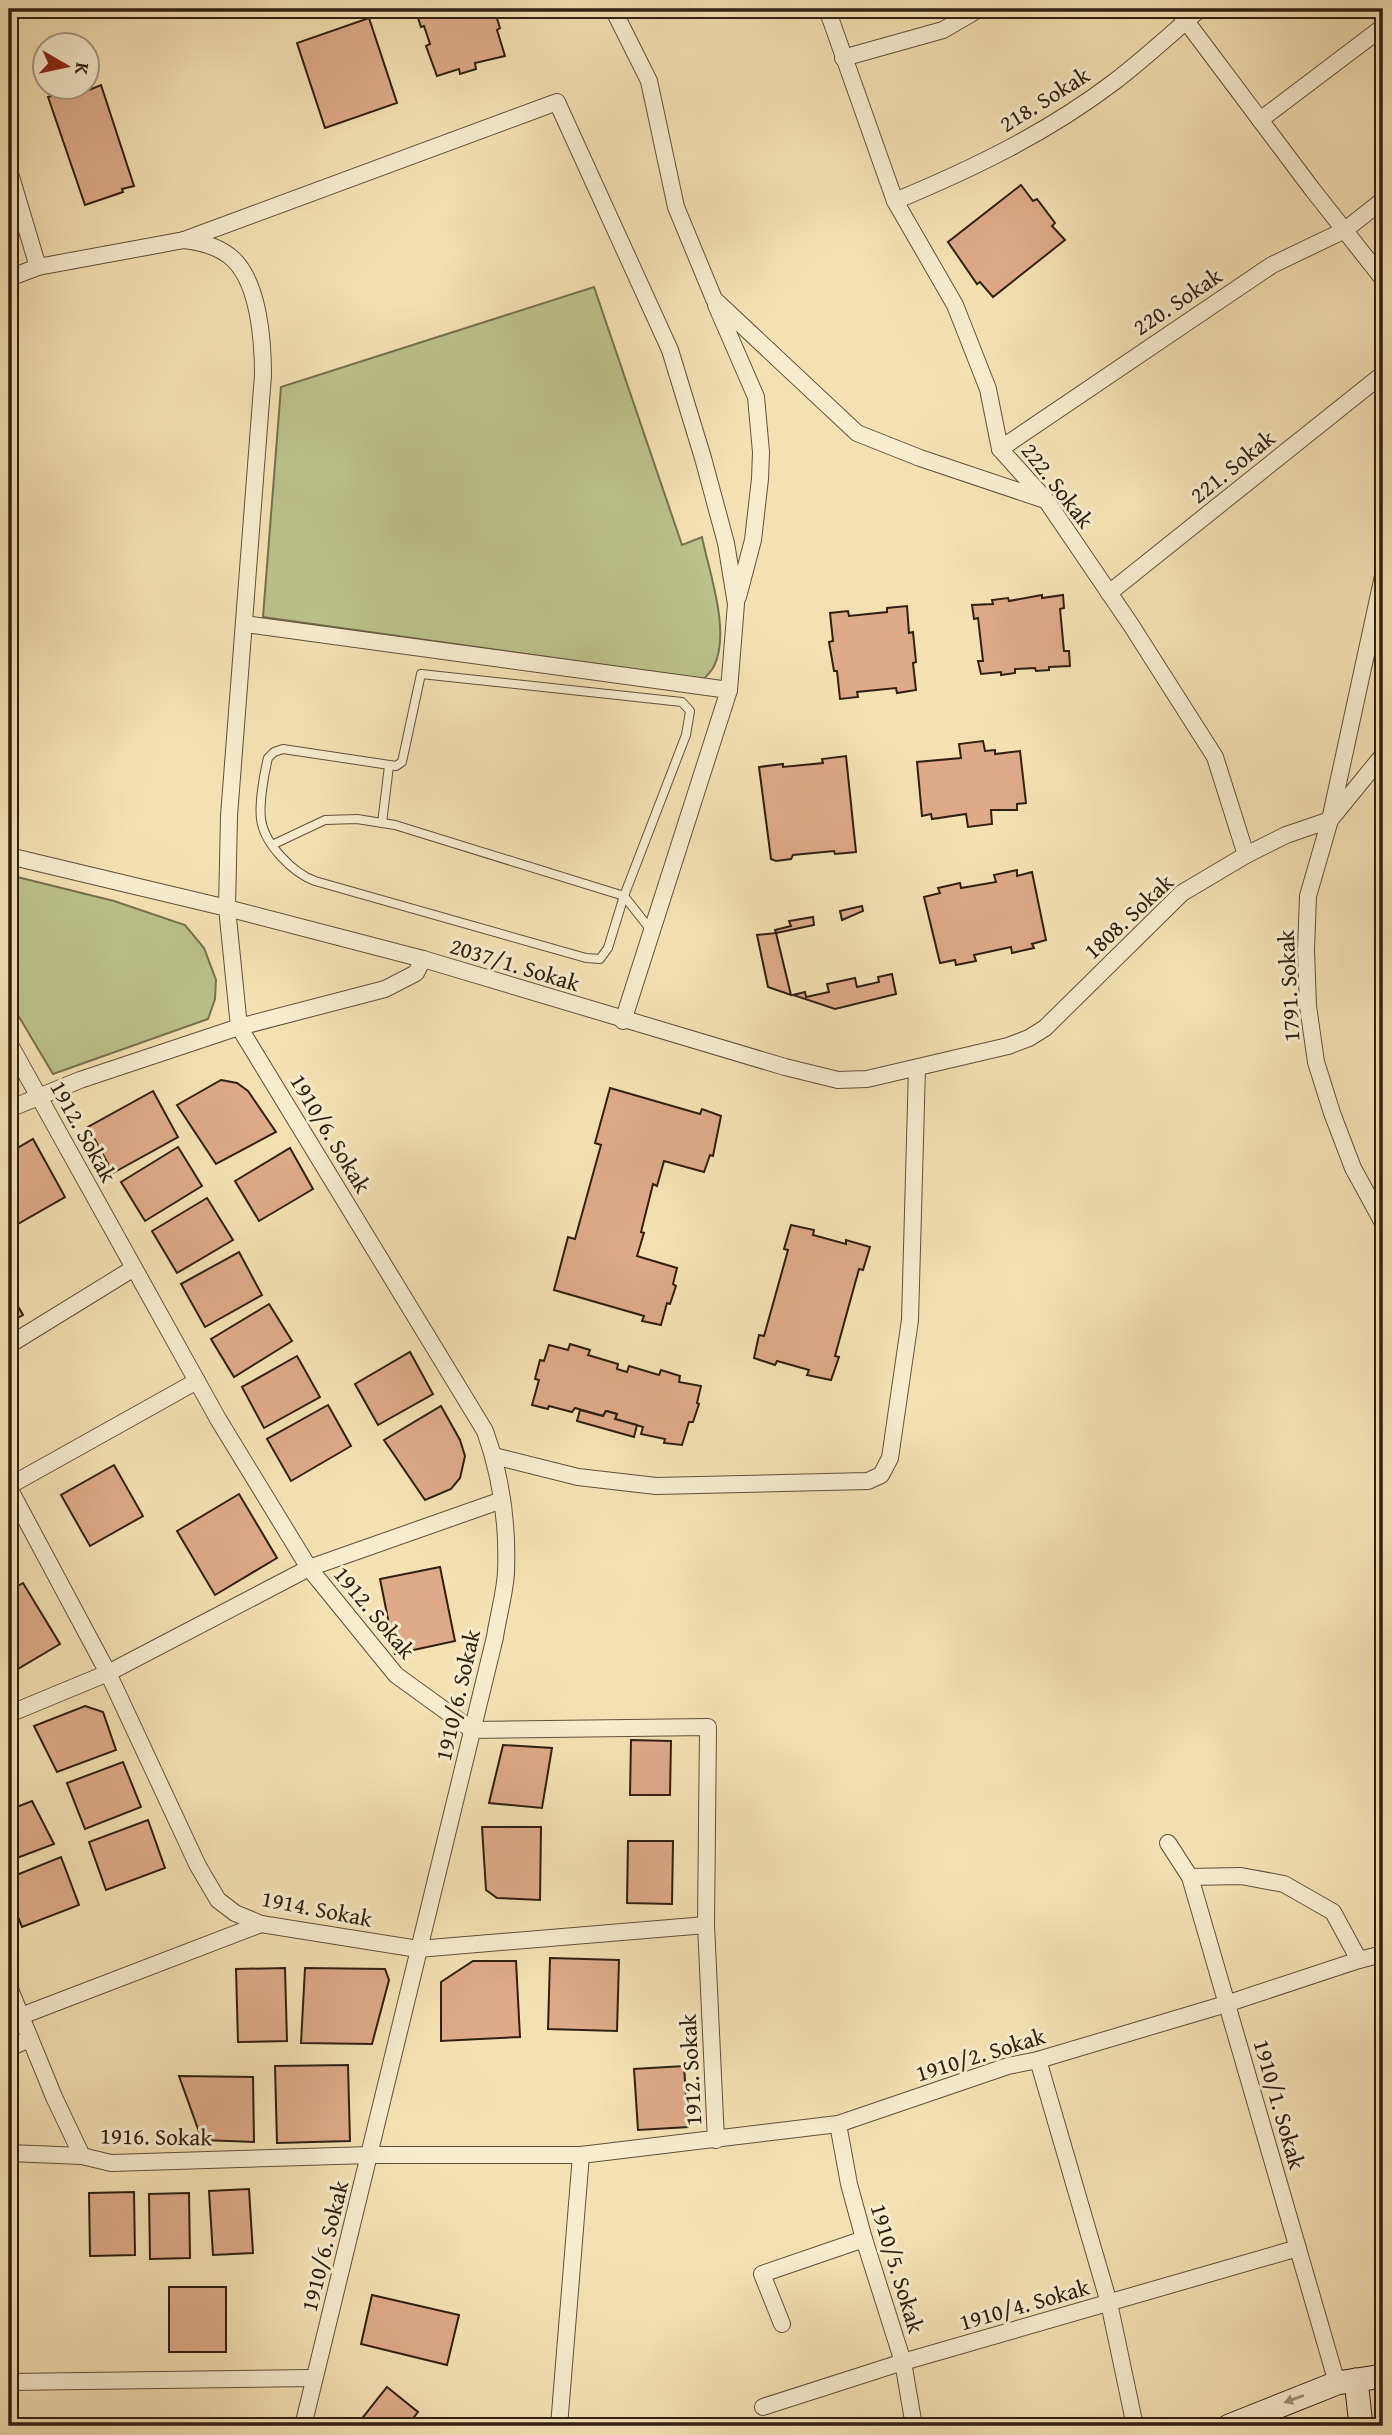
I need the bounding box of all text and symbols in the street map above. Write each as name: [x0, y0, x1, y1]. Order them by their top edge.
north arrow: [32, 32, 102, 102]
street label: 218. Sokak: [992, 58, 1096, 140]
text: K: [68, 61, 98, 77]
street label: 220. Sokak: [1126, 259, 1228, 343]
street label: 221. Sokak: [1182, 421, 1282, 511]
street label: 222. Sokak: [1014, 435, 1102, 535]
street label: 1808. Sokak: [1076, 865, 1180, 966]
street label: 2037/1. Sokak: [446, 929, 584, 999]
street label: 1791. Sokak: [1269, 929, 1307, 1043]
street label: 1910/6. Sokak: [282, 1067, 380, 1199]
street label: 1912. Sokak: [42, 1074, 126, 1188]
street label: 1912. Sokak: [326, 1558, 424, 1666]
street label: 1910/6. Sokak: [426, 1626, 488, 1764]
street label: 1914. Sokak: [259, 1881, 375, 1935]
street label: 1912. Sokak: [671, 2013, 709, 2127]
street label: 1910/2. Sokak: [911, 2019, 1049, 2089]
street label: 1910/1. Sokak: [1246, 2035, 1314, 2173]
street label: 1916. Sokak: [100, 2119, 213, 2153]
street label: 1910/6. Sokak: [292, 2177, 356, 2315]
street label: 1910/5. Sokak: [863, 2199, 933, 2337]
street label: 1910/4. Sokak: [955, 2270, 1093, 2338]
one-way arrow: [1283, 2394, 1304, 2405]

